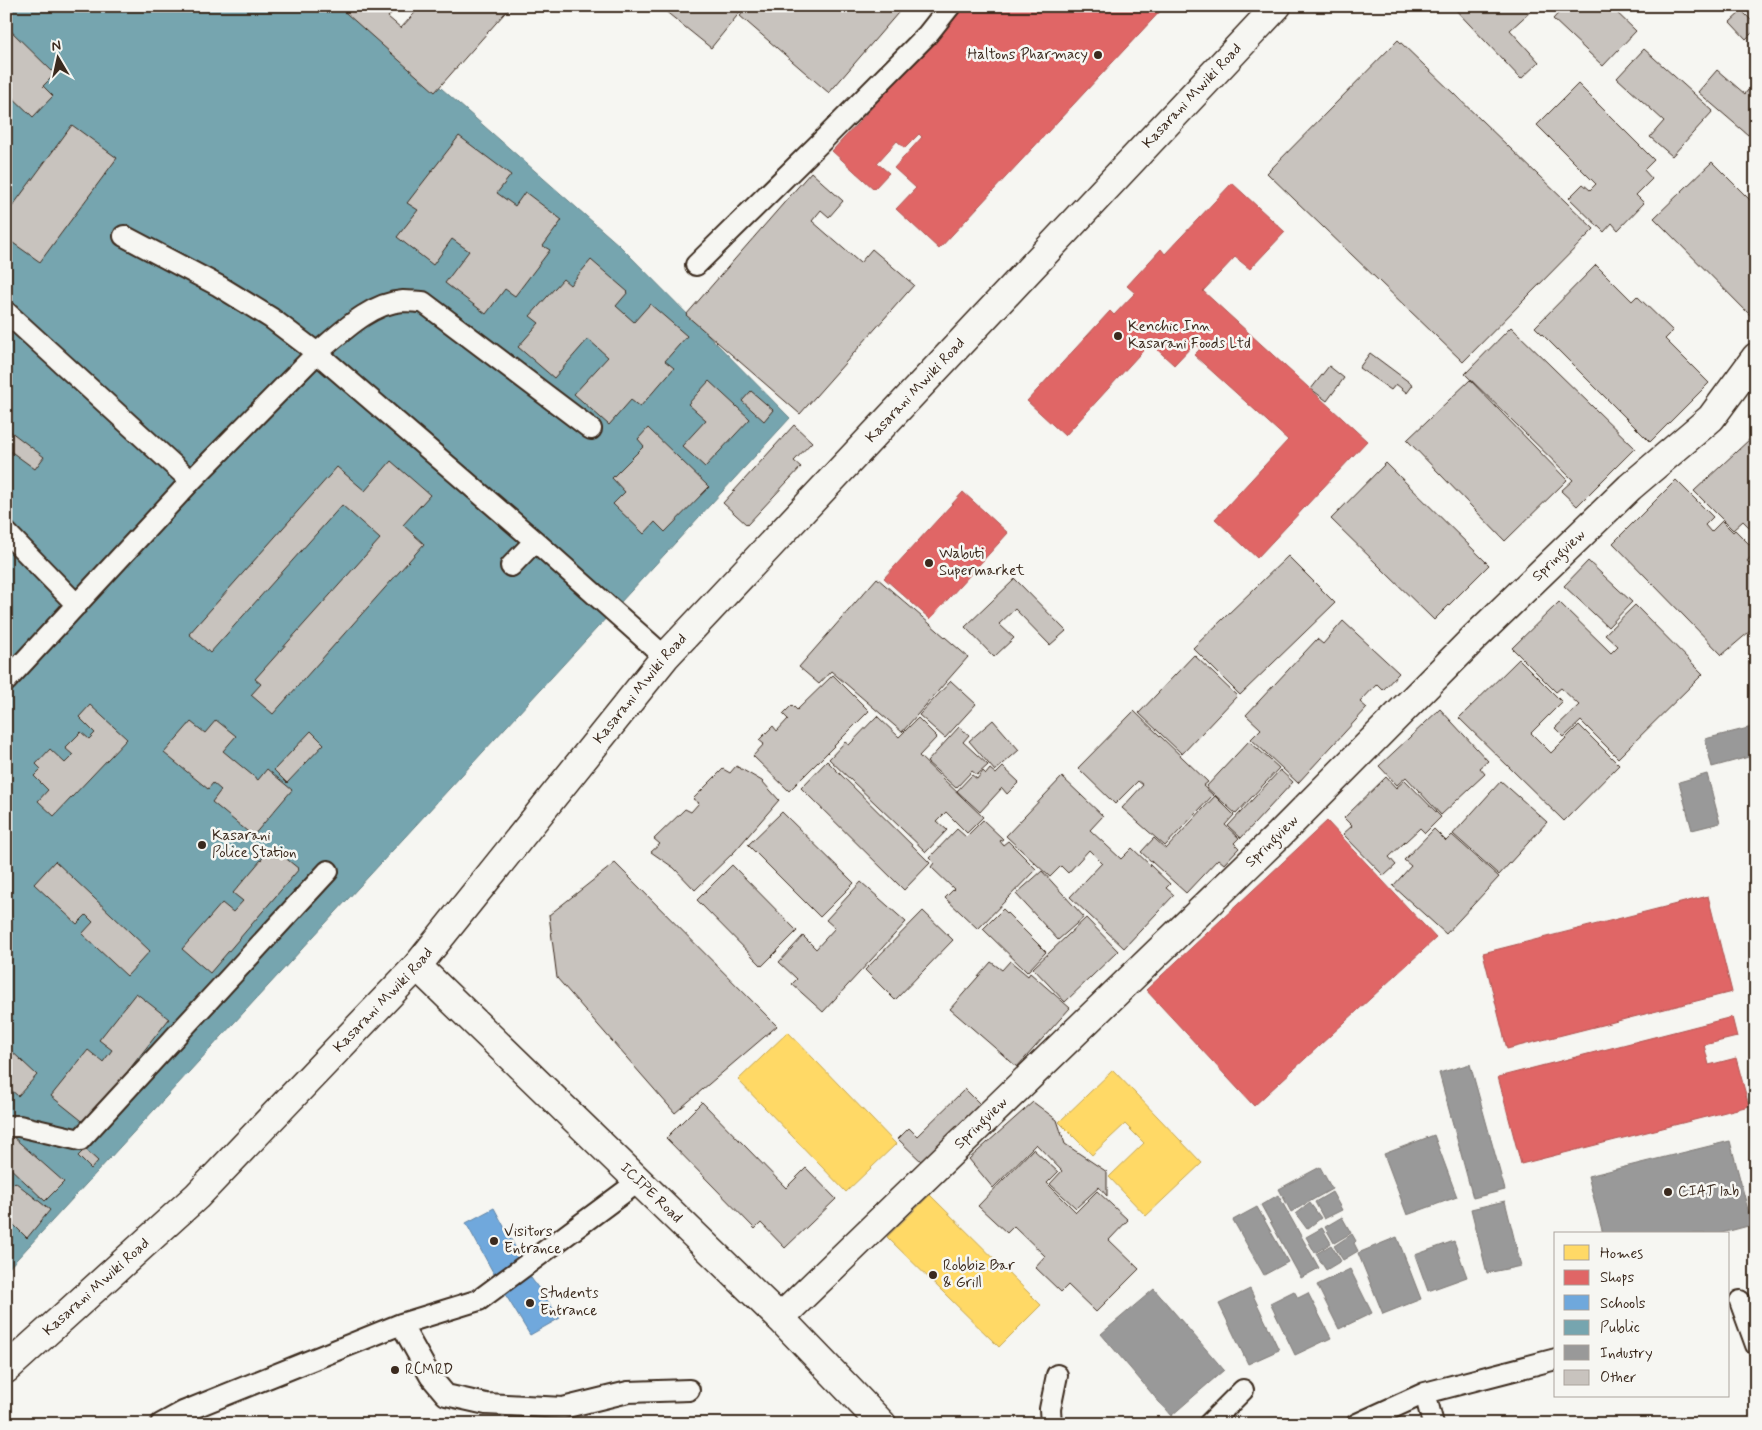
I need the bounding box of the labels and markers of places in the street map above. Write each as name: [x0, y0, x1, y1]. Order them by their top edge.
place label: Haltons Pharmacy: [968, 45, 1088, 65]
marker: Haltons Pharmacy: [1092, 49, 1104, 61]
place label: Kenchic Inn Kasarani Foods Ltd: [1128, 317, 1251, 354]
marker: Kenchic Inn Kasarani Foods Ltd: [1112, 330, 1124, 342]
place label: Wabuti Supermarket: [939, 544, 1025, 581]
marker: Wabuti Supermarket: [923, 557, 935, 569]
place label: Kasarani Police Station: [212, 826, 297, 863]
marker: Kasarani Police Station: [196, 839, 208, 851]
place label: CIAT lab: [1678, 1182, 1739, 1202]
marker: CIAT lab: [1662, 1186, 1674, 1198]
place label: Visitors Entrance: [504, 1222, 561, 1259]
marker: Visitors Entrance: [488, 1235, 500, 1247]
place label: Robbiz Bar & Grill: [943, 1256, 1015, 1293]
marker: Robbiz Bar & Grill: [927, 1269, 939, 1281]
place label: Students Entrance: [540, 1284, 599, 1321]
marker: Students Entrance: [524, 1297, 536, 1309]
place label: RCMRD: [405, 1360, 453, 1380]
marker: RCMRD: [389, 1364, 401, 1376]

